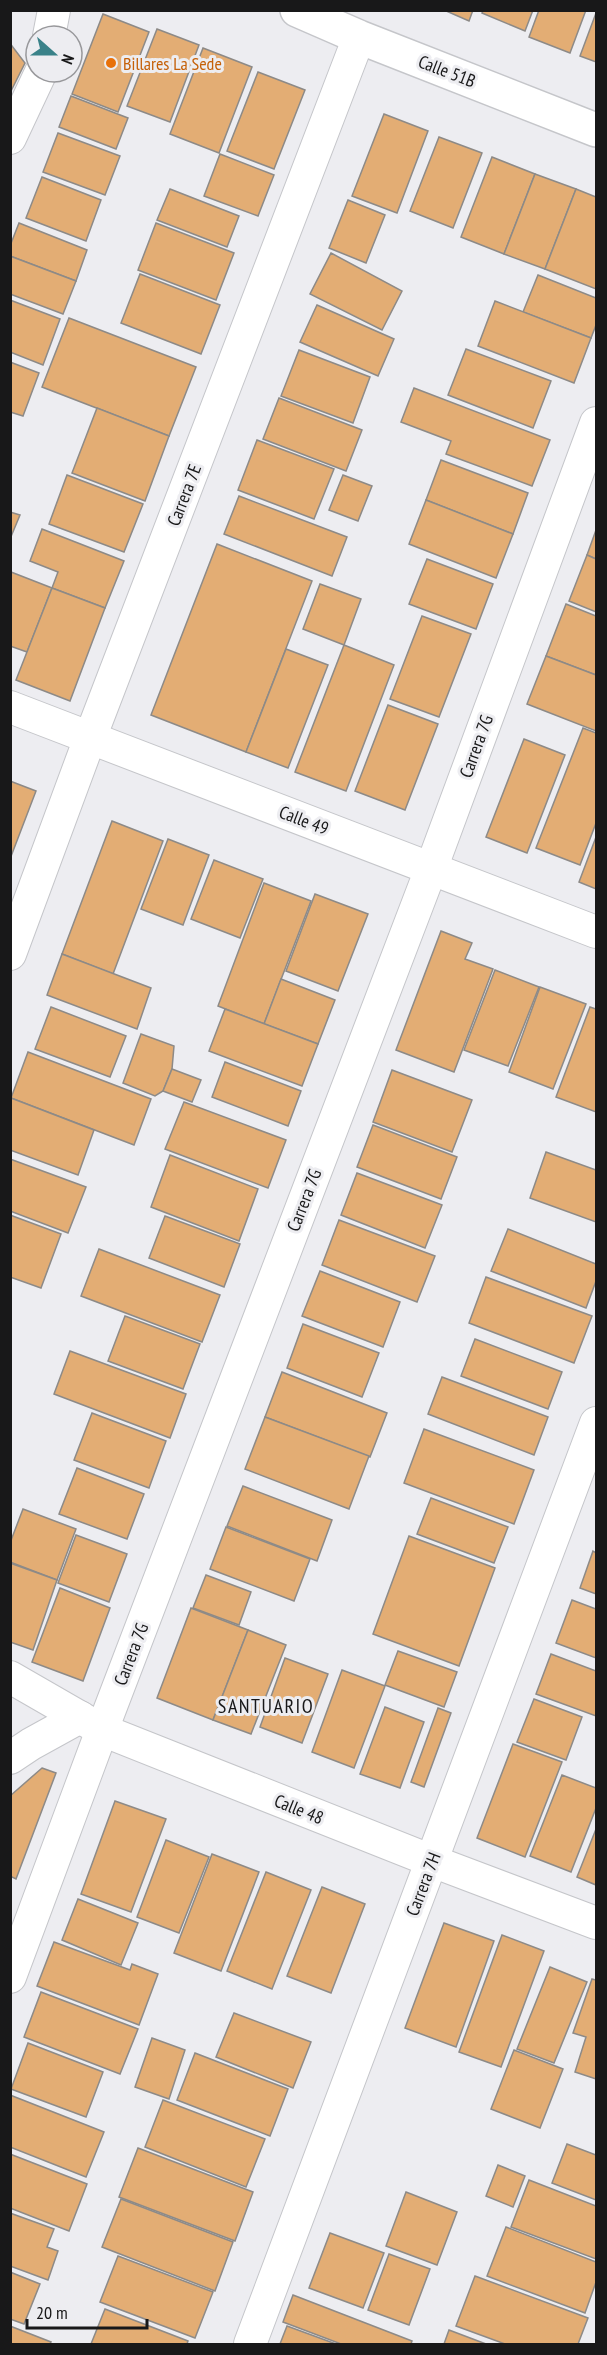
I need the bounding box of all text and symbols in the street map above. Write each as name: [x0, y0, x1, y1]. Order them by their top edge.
north arrow: [24, 24, 84, 84]
street label: Calle 51B: [415, 50, 479, 92]
text: N: [57, 52, 79, 67]
place label: Billares La Sede: [123, 52, 222, 75]
marker: Billares La Sede: [104, 56, 118, 70]
street label: Carrera 7E: [162, 461, 206, 529]
street label: Carrera 7G: [454, 711, 498, 781]
street label: Calle 49: [276, 800, 332, 840]
street label: Carrera 7G: [282, 1165, 326, 1235]
street label: Carrera 7G: [109, 1619, 153, 1689]
district label: SANTUARIO: [218, 1693, 314, 1719]
street label: Calle 48: [271, 1789, 327, 1829]
street label: Carrera 7H: [400, 1849, 446, 1919]
scale bar: [27, 2292, 147, 2330]
text: 20 m: [36, 2301, 68, 2324]

